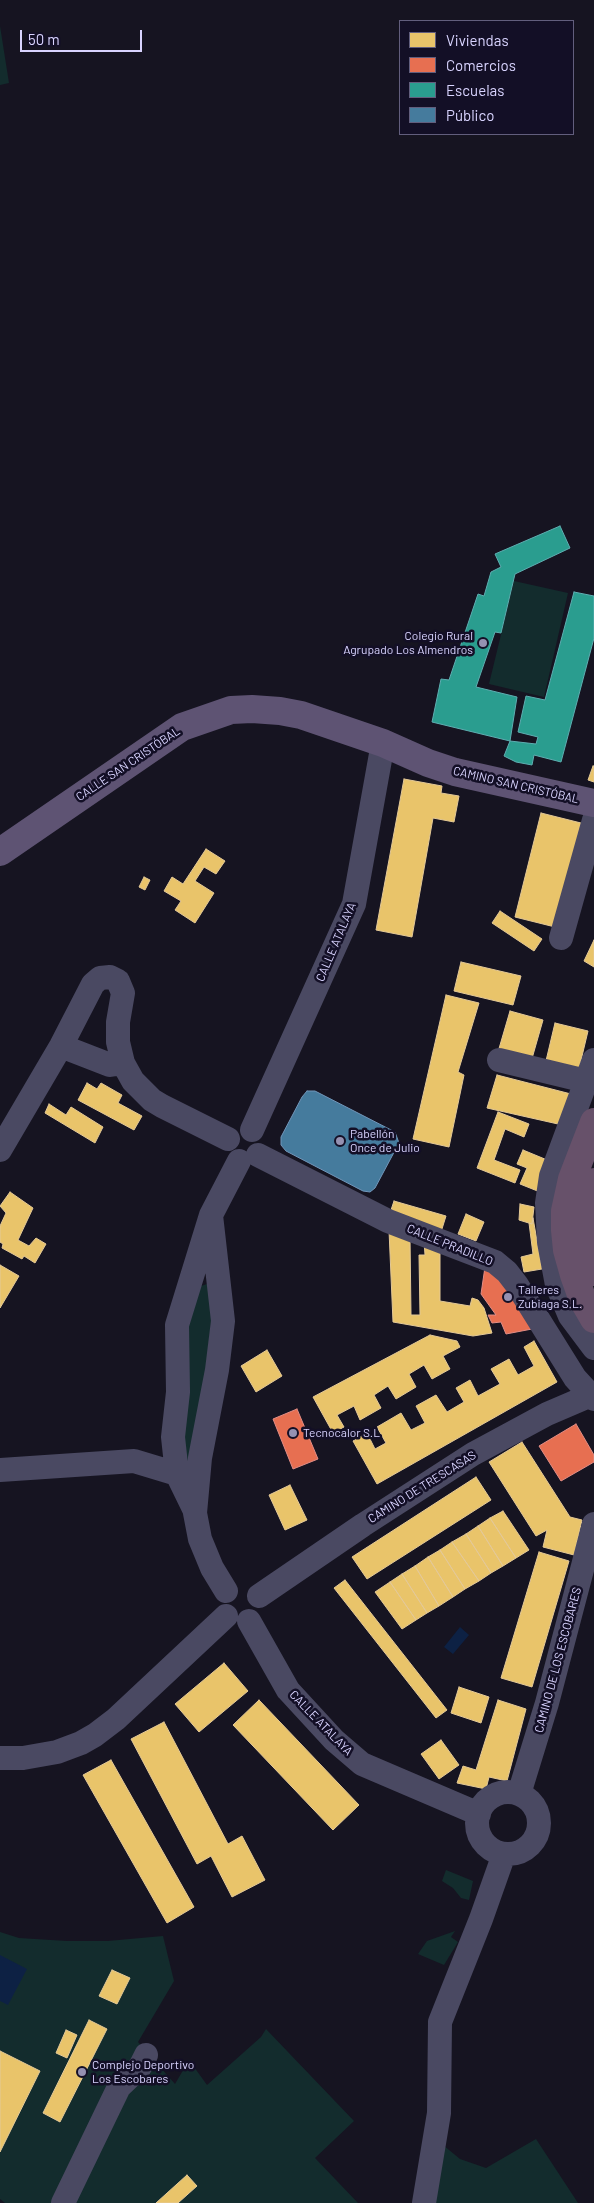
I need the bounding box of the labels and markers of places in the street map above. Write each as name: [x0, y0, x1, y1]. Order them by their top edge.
place label: Colegio Rural Agrupado Los Almendros: [343, 629, 473, 657]
marker: Colegio Rural Agrupado Los Almendros: [477, 637, 489, 649]
place label: Pabellón Once de Julio: [350, 1127, 420, 1155]
marker: Pabellón Once de Julio: [334, 1135, 346, 1147]
place label: Talleres Zubiaga S.L.: [518, 1283, 582, 1311]
marker: Talleres Zubiaga S.L.: [502, 1291, 514, 1303]
place label: Tecnocalor S.L: [303, 1426, 380, 1440]
marker: Tecnocalor S.L: [287, 1427, 299, 1439]
place label: Complejo Deportivo Los Escobares: [92, 2058, 194, 2086]
marker: Complejo Deportivo Los Escobares: [76, 2066, 88, 2078]

